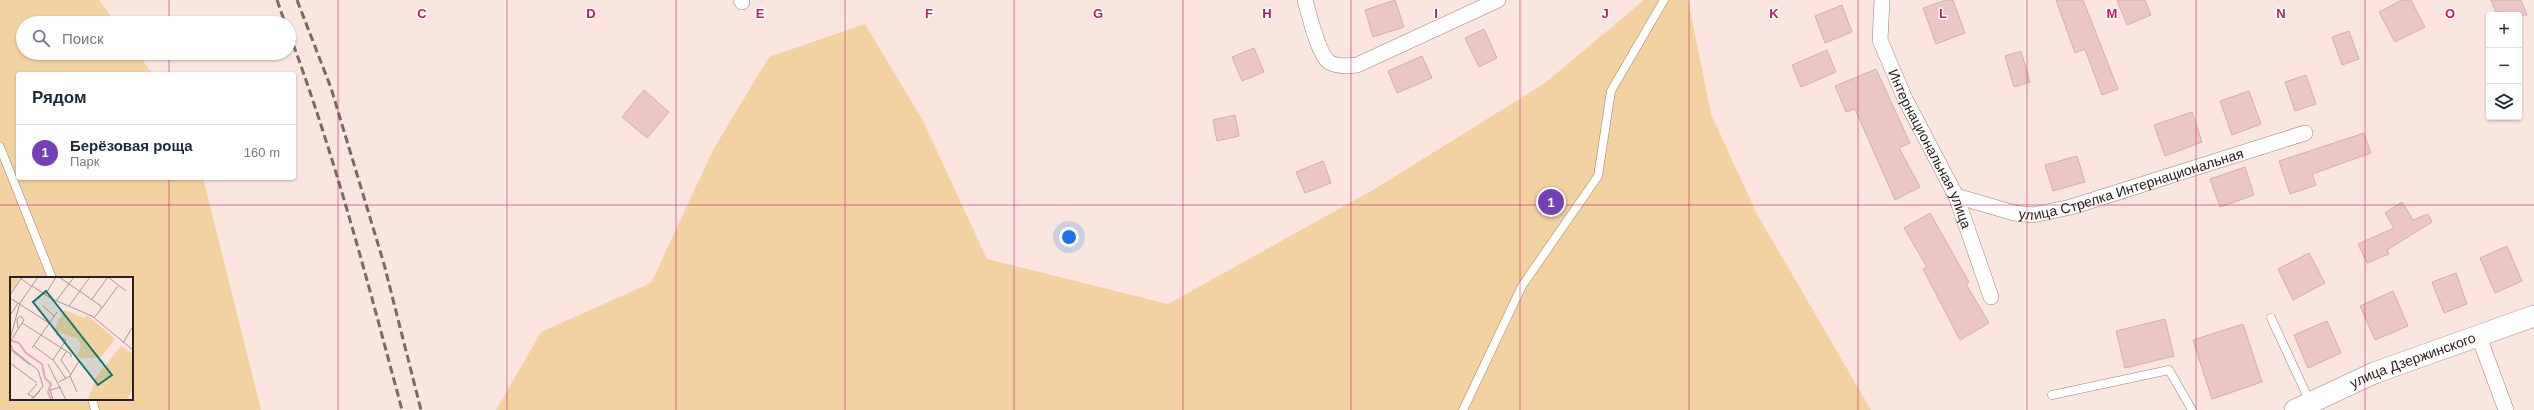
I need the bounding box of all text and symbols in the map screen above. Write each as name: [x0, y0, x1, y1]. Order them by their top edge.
text: C: [417, 6, 427, 21]
text: D: [586, 6, 596, 21]
text: E: [756, 6, 765, 21]
text: F: [925, 6, 933, 21]
text: G: [1093, 6, 1103, 21]
text: H: [1262, 6, 1272, 21]
text: I: [1434, 6, 1438, 21]
text: J: [1601, 6, 1609, 21]
text: K: [1769, 6, 1779, 21]
text: L: [1939, 6, 1947, 21]
text: M: [2107, 6, 2117, 21]
text: N: [2276, 6, 2286, 21]
text: O: [2445, 6, 2455, 21]
map controls: [2486, 12, 2522, 120]
button: +: [2486, 12, 2522, 48]
search box: [16, 16, 296, 60]
icon: search: [30, 27, 52, 49]
text: Поиск: [62, 30, 104, 47]
button: −: [2486, 48, 2522, 84]
street label: Интернациональная улица: [1885, 67, 1975, 231]
button: layers: [2486, 84, 2522, 120]
text: Рядом: [32, 88, 87, 107]
text: Берёзовая роща: [70, 137, 193, 154]
text: 1: [41, 145, 49, 160]
text: 160 m: [244, 145, 280, 160]
street label: улица Стрелка Интернациональная: [2018, 145, 2245, 223]
text: Парк: [70, 154, 100, 169]
pin: 1: [1538, 187, 1564, 217]
your location: [1059, 227, 1079, 247]
inset map: [10, 277, 133, 400]
street label: улица Дзержинского: [2347, 329, 2478, 391]

